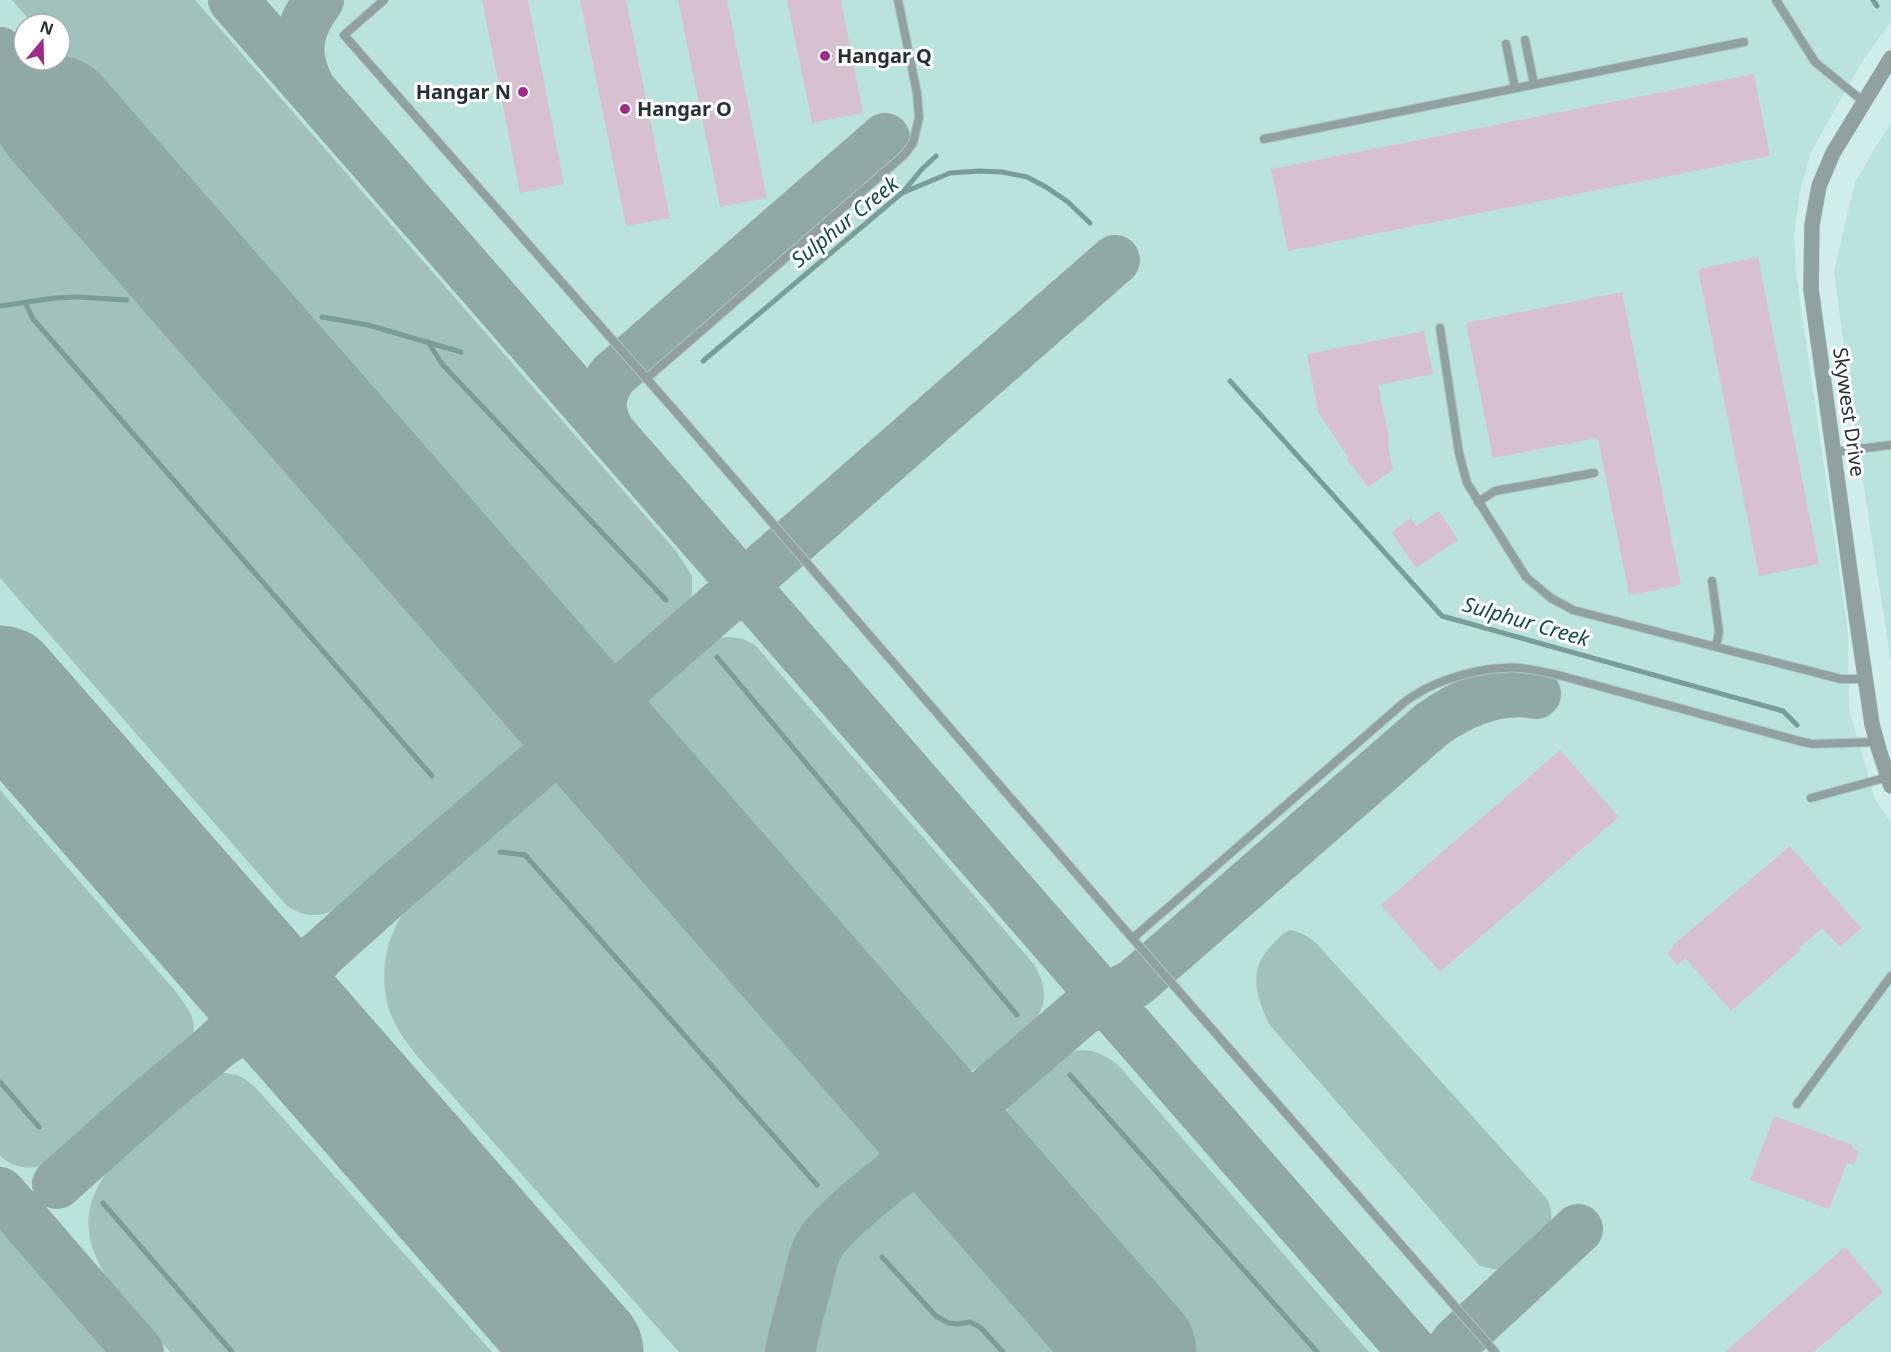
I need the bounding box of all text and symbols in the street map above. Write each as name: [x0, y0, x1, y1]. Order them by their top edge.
north arrow: [12, 12, 72, 72]
text: N: [37, 15, 57, 40]
place label: Hangar Q: [837, 42, 932, 69]
marker: Hangar Q: [818, 49, 832, 63]
place label: Hangar N: [416, 78, 511, 105]
marker: Hangar N: [516, 85, 530, 99]
place label: Hangar O: [637, 95, 732, 122]
marker: Hangar O: [618, 102, 632, 116]
water label: Sulphur Creek: [785, 168, 905, 273]
street label: Skywest Drive: [1827, 346, 1872, 478]
water label: Sulphur Creek: [1460, 590, 1594, 653]

